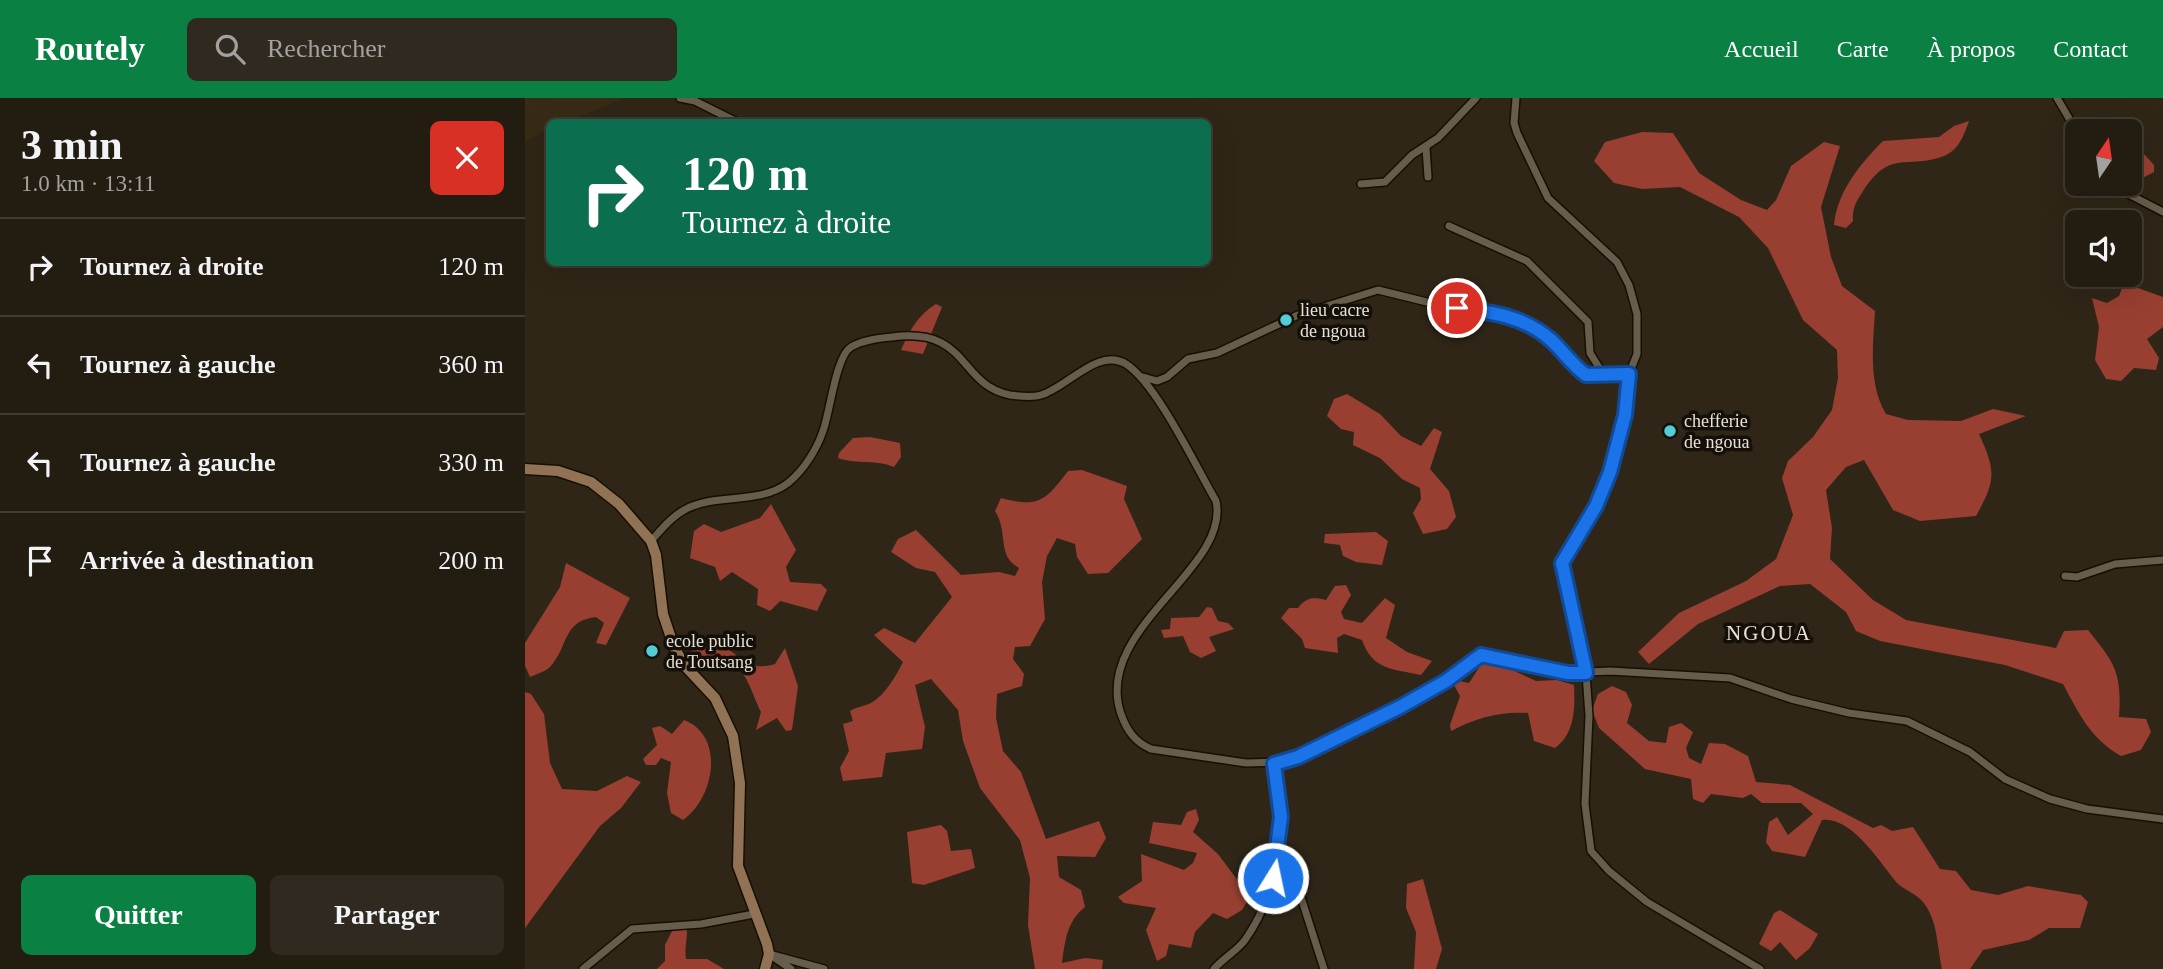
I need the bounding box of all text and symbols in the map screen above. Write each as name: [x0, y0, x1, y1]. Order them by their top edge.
search box: [187, 18, 677, 81]
icon: search: [211, 30, 249, 68]
text: Routely: [35, 31, 145, 67]
text: Rechercher: [267, 34, 385, 63]
text: Accueil: [1724, 36, 1799, 62]
text: Carte: [1837, 36, 1889, 62]
text: À propos: [1927, 36, 2015, 62]
text: Contact: [2053, 36, 2128, 62]
north arrow: [2065, 119, 2142, 196]
map controls: [2065, 119, 2142, 287]
button: close: [430, 121, 504, 195]
text: 3 min: [21, 122, 123, 168]
text: 120 m: [682, 146, 809, 201]
icon: right: [567, 147, 658, 238]
text: 1.0 km · 13:11: [21, 171, 156, 196]
text: Tournez à droite: [682, 204, 891, 240]
button: sound: [2065, 210, 2142, 287]
icon: right: [21, 248, 59, 286]
text: Tournez à droite: [80, 252, 263, 281]
text: 120 m: [438, 252, 504, 281]
pin: [1427, 278, 1487, 338]
icon: arrive: [1438, 289, 1476, 327]
place label: lieu cacre de ngoua: [1300, 300, 1369, 341]
marker: lieu cacre de ngoua: [1278, 312, 1294, 328]
icon: left: [21, 346, 59, 384]
text: Tournez à gauche: [80, 350, 276, 379]
text: 360 m: [438, 350, 504, 379]
place label: chefferie de ngoua: [1684, 411, 1749, 452]
marker: chefferie de ngoua: [1662, 423, 1678, 439]
icon: left: [21, 444, 59, 482]
text: Tournez à gauche: [80, 448, 276, 477]
text: 330 m: [438, 448, 504, 477]
icon: arrive: [21, 542, 59, 580]
text: Arrivée à destination: [80, 546, 314, 575]
text: 200 m: [438, 546, 504, 575]
district label: NGOUA: [1726, 621, 1812, 645]
place label: ecole public de Toutsang: [666, 631, 753, 672]
marker: ecole public de Toutsang: [644, 643, 660, 659]
position arrow: [1236, 841, 1310, 915]
button: Quitter: [21, 875, 256, 955]
button: Partager: [270, 875, 504, 955]

